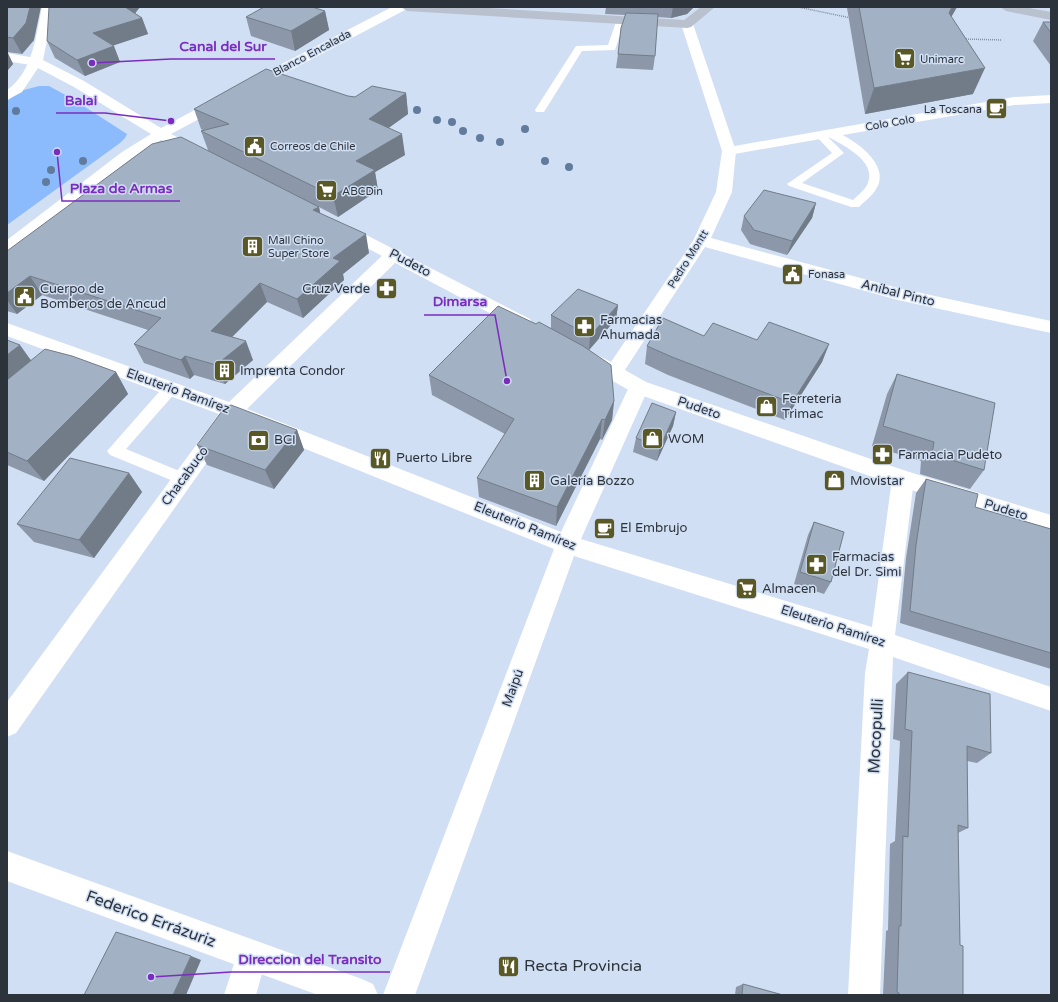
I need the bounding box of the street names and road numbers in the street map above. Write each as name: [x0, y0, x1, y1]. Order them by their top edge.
street label: Blanco Encalada: [271, 27, 353, 79]
street label: Colo Colo: [864, 112, 916, 134]
street label: Pedro Montt: [665, 228, 711, 290]
street label: Pudeto: [386, 245, 434, 281]
street label: Aníbal Pinto: [860, 276, 937, 310]
street label: Eleuterio Ramírez: [124, 365, 232, 417]
street label: Pudeto: [675, 393, 723, 423]
street label: Chacabuco: [158, 443, 212, 509]
street label: Pudeto: [982, 496, 1030, 524]
street label: Eleuterio Ramírez: [472, 498, 578, 554]
street label: Eleuterio Ramírez: [779, 602, 887, 650]
street label: Maipú: [499, 667, 527, 709]
street label: Mocopulli: [864, 698, 888, 774]
street label: Federico Errázuriz: [83, 886, 219, 952]

